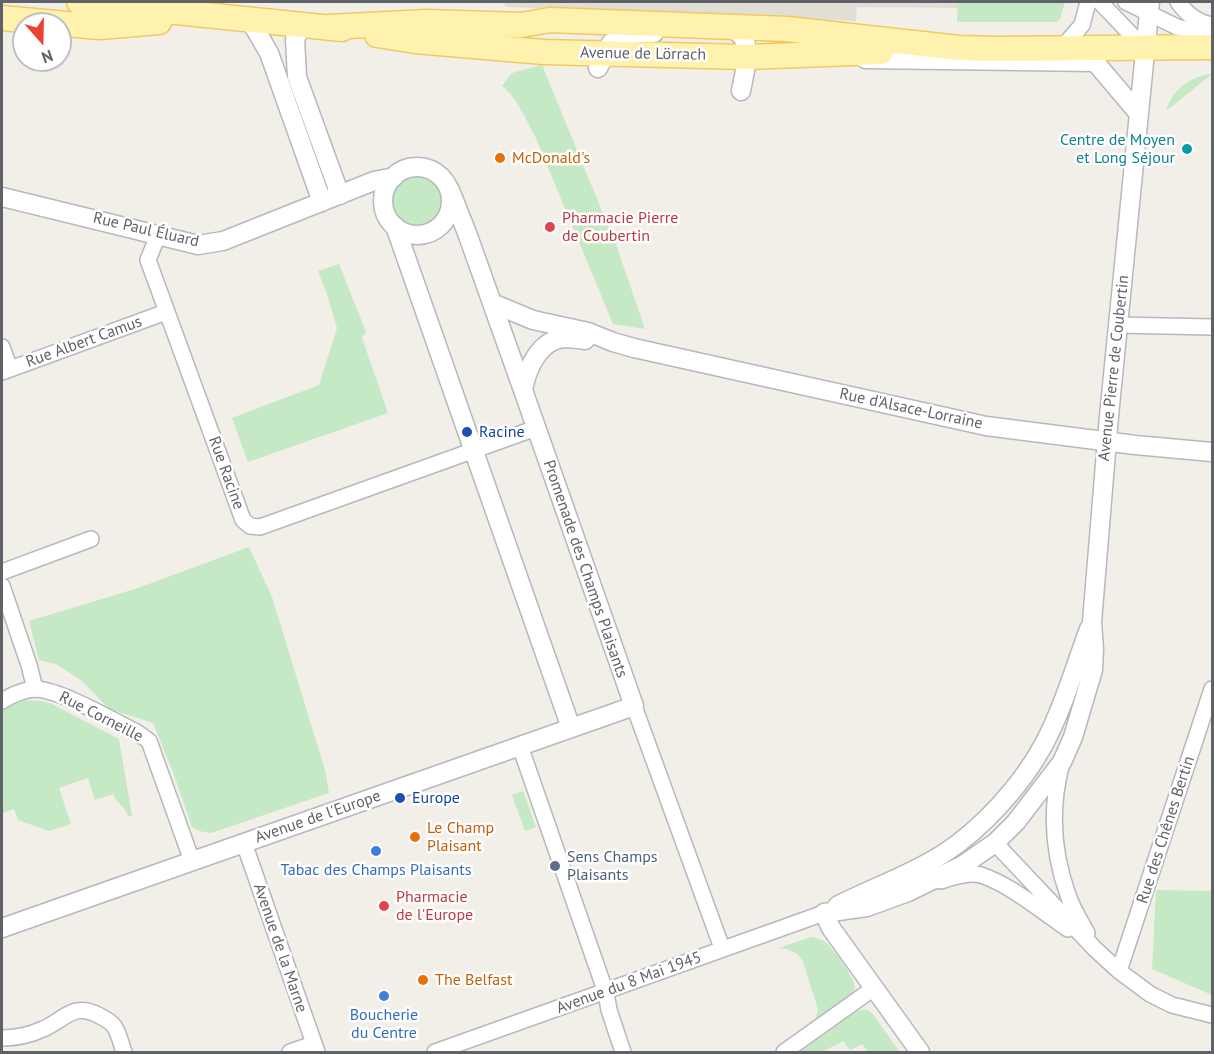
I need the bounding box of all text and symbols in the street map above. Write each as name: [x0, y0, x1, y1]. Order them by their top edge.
north arrow: [12, 12, 72, 72]
street label: Avenue de Lörrach: [580, 43, 706, 65]
text: N: [39, 46, 56, 68]
place label: Centre de Moyen et Long Séjour: [1060, 130, 1175, 168]
marker: Centre de Moyen et Long Séjour: [1180, 142, 1194, 156]
place label: McDonald's: [512, 148, 590, 168]
marker: McDonald's: [493, 151, 507, 165]
street label: Rue Paul Éluard: [91, 208, 201, 252]
place label: Pharmacie Pierre de Coubertin: [562, 208, 678, 246]
marker: Pharmacie Pierre de Coubertin: [543, 220, 557, 234]
street label: Avenue Pierre de Coubertin: [1095, 274, 1133, 462]
street label: Rue Albert Camus: [23, 312, 145, 372]
street label: Rue d'Alsace-Lorraine: [838, 384, 984, 434]
place label: Racine: [479, 422, 525, 442]
marker: Racine: [460, 425, 474, 439]
street label: Rue Racine: [204, 434, 248, 512]
street label: Promenade des Champs Plaisants: [539, 458, 631, 680]
street label: Rue Corneille: [56, 688, 146, 746]
street label: Rue des Chênes Bertin: [1133, 754, 1199, 906]
street label: Avenue de l'Europe: [253, 787, 383, 847]
place label: Europe: [412, 788, 460, 808]
marker: Europe: [393, 791, 407, 805]
place label: Le Champ Plaisant: [427, 818, 494, 856]
marker: Le Champ Plaisant: [408, 830, 422, 844]
marker: Tabac des Champs Plaisants: [369, 844, 383, 858]
place label: Sens Champs Plaisants: [567, 847, 658, 885]
marker: Sens Champs Plaisants: [548, 859, 562, 873]
place label: Tabac des Champs Plaisants: [281, 860, 471, 880]
street label: Avenue de la Marne: [249, 881, 311, 1015]
place label: Pharmacie de l'Europe: [396, 887, 473, 925]
marker: Pharmacie de l'Europe: [377, 899, 391, 913]
street label: Avenue du 8 Mai 1945: [554, 948, 704, 1018]
place label: The Belfast: [435, 970, 512, 990]
marker: The Belfast: [416, 973, 430, 987]
marker: Boucherie du Centre: [377, 989, 391, 1003]
place label: Boucherie du Centre: [350, 1005, 418, 1043]

